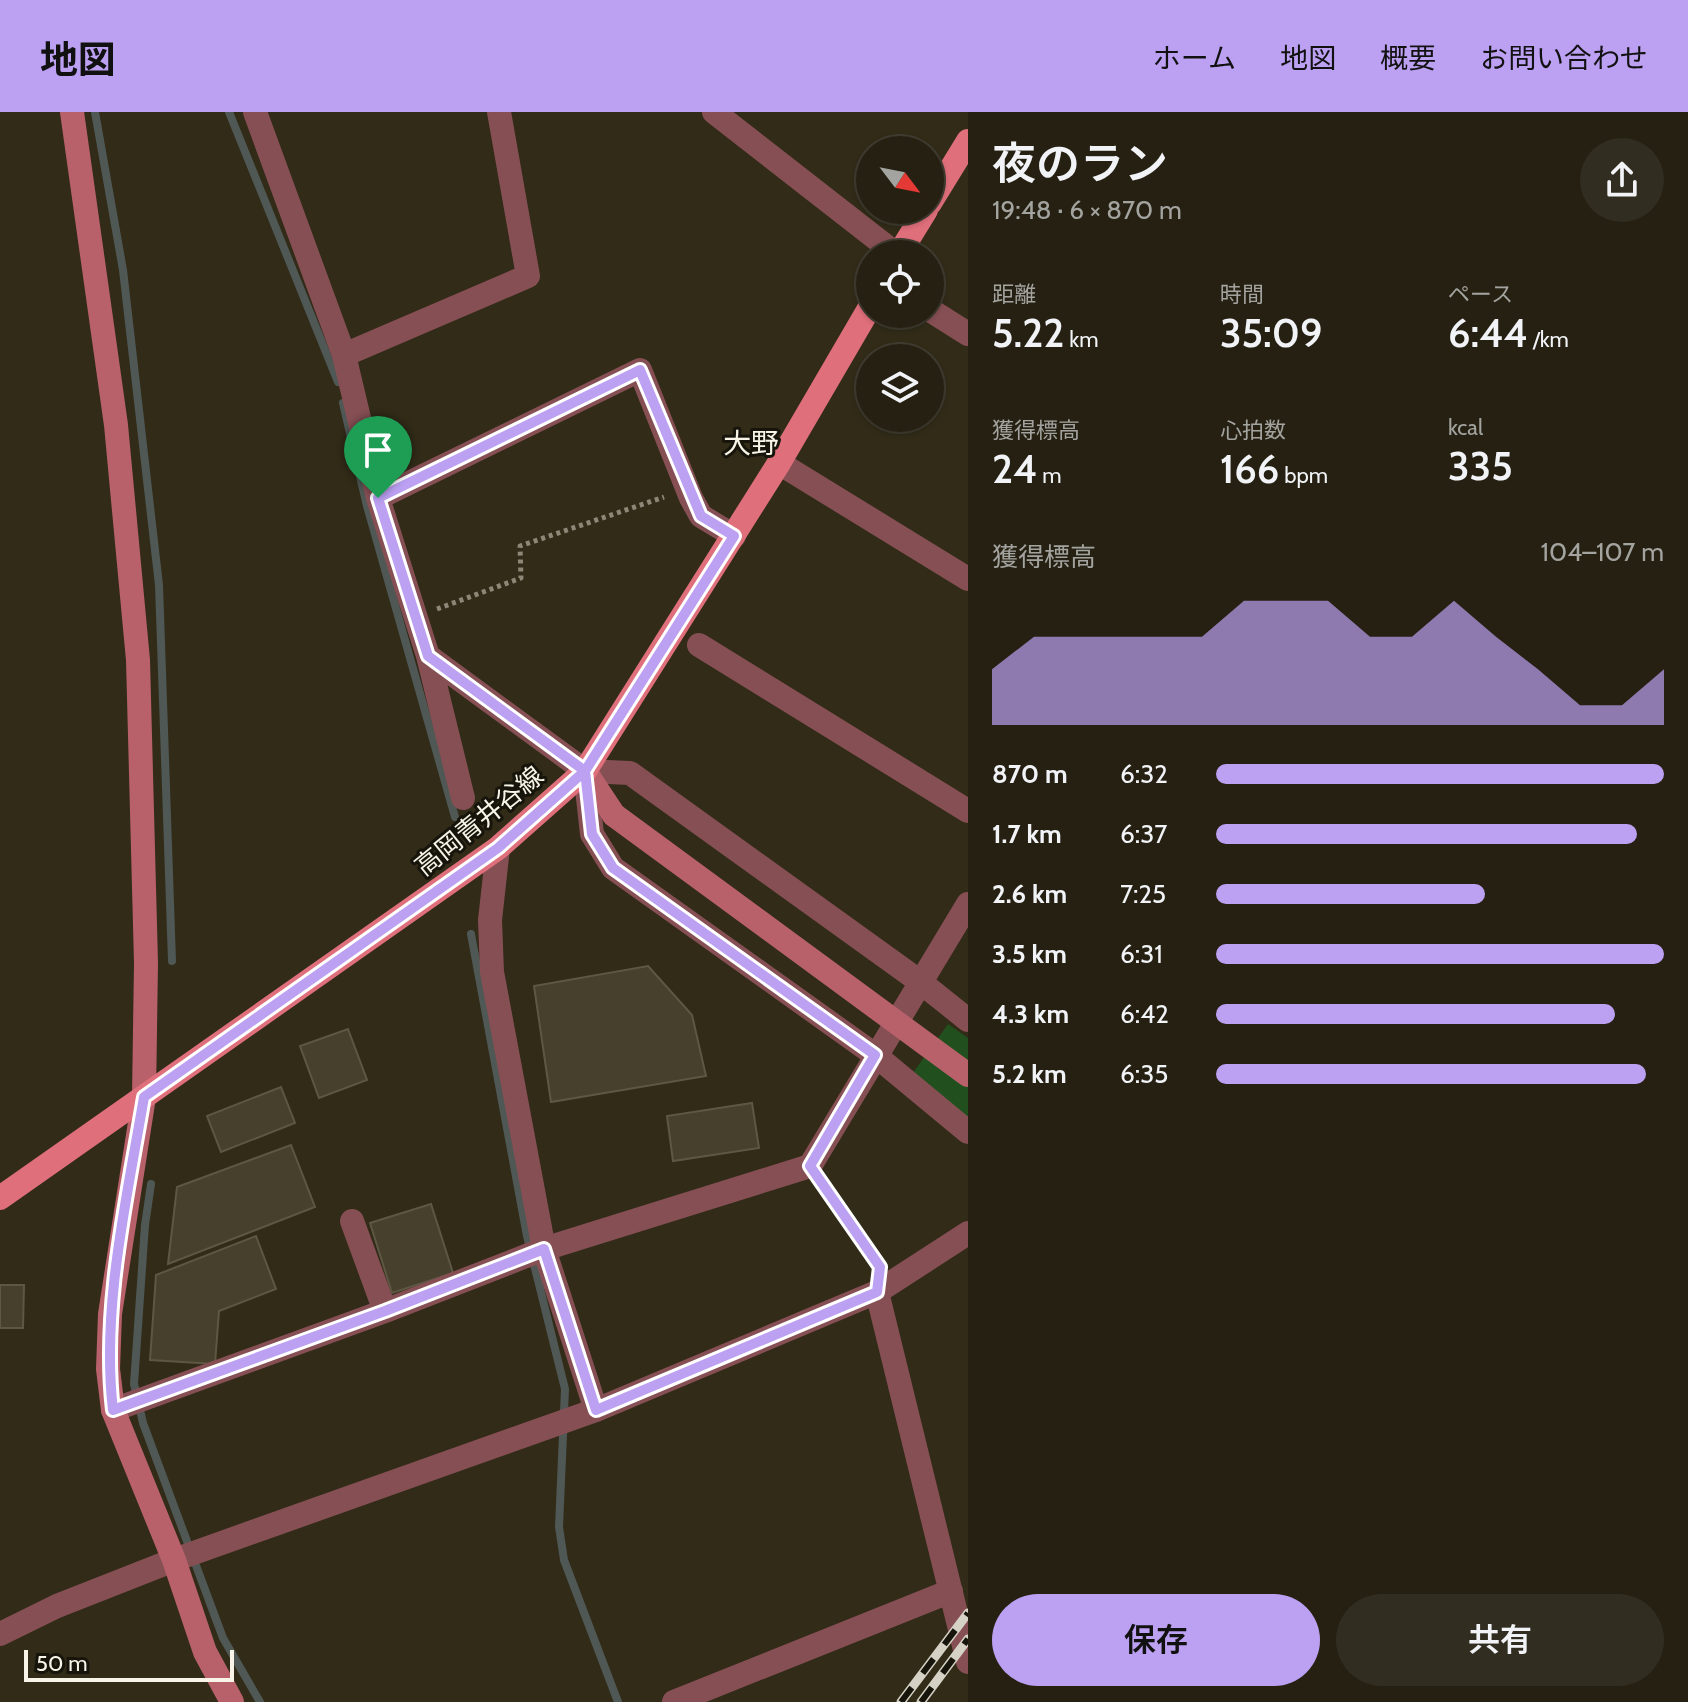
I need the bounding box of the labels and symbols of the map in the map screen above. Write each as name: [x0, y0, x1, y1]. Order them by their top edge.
north arrow: [856, 136, 944, 224]
pin: [344, 416, 412, 498]
district label: 大野: [723, 426, 779, 460]
street label: 高岡青井谷線: [408, 759, 550, 883]
scale bar: [24, 1646, 234, 1682]

